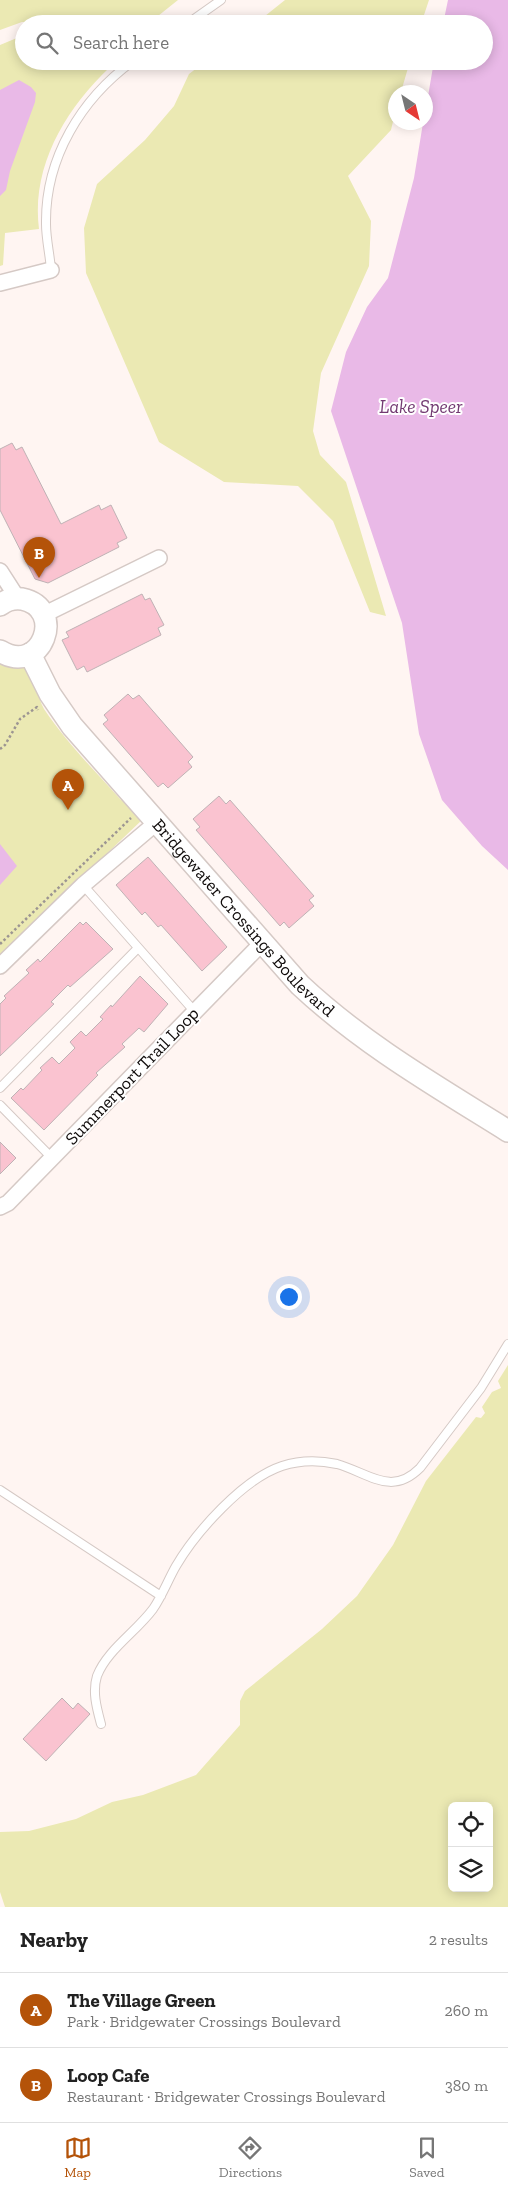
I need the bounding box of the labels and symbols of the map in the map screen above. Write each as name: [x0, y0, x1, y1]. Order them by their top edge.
north arrow: [388, 85, 433, 130]
water label: Lake Speer: [379, 395, 463, 418]
pin: B: [23, 537, 55, 578]
pin: A: [52, 769, 84, 810]
street label: Bridgewater Crossings Boulevard: [148, 814, 339, 1022]
street label: Summerport Trail Loop: [60, 1002, 204, 1150]
your location: [276, 1284, 302, 1310]

